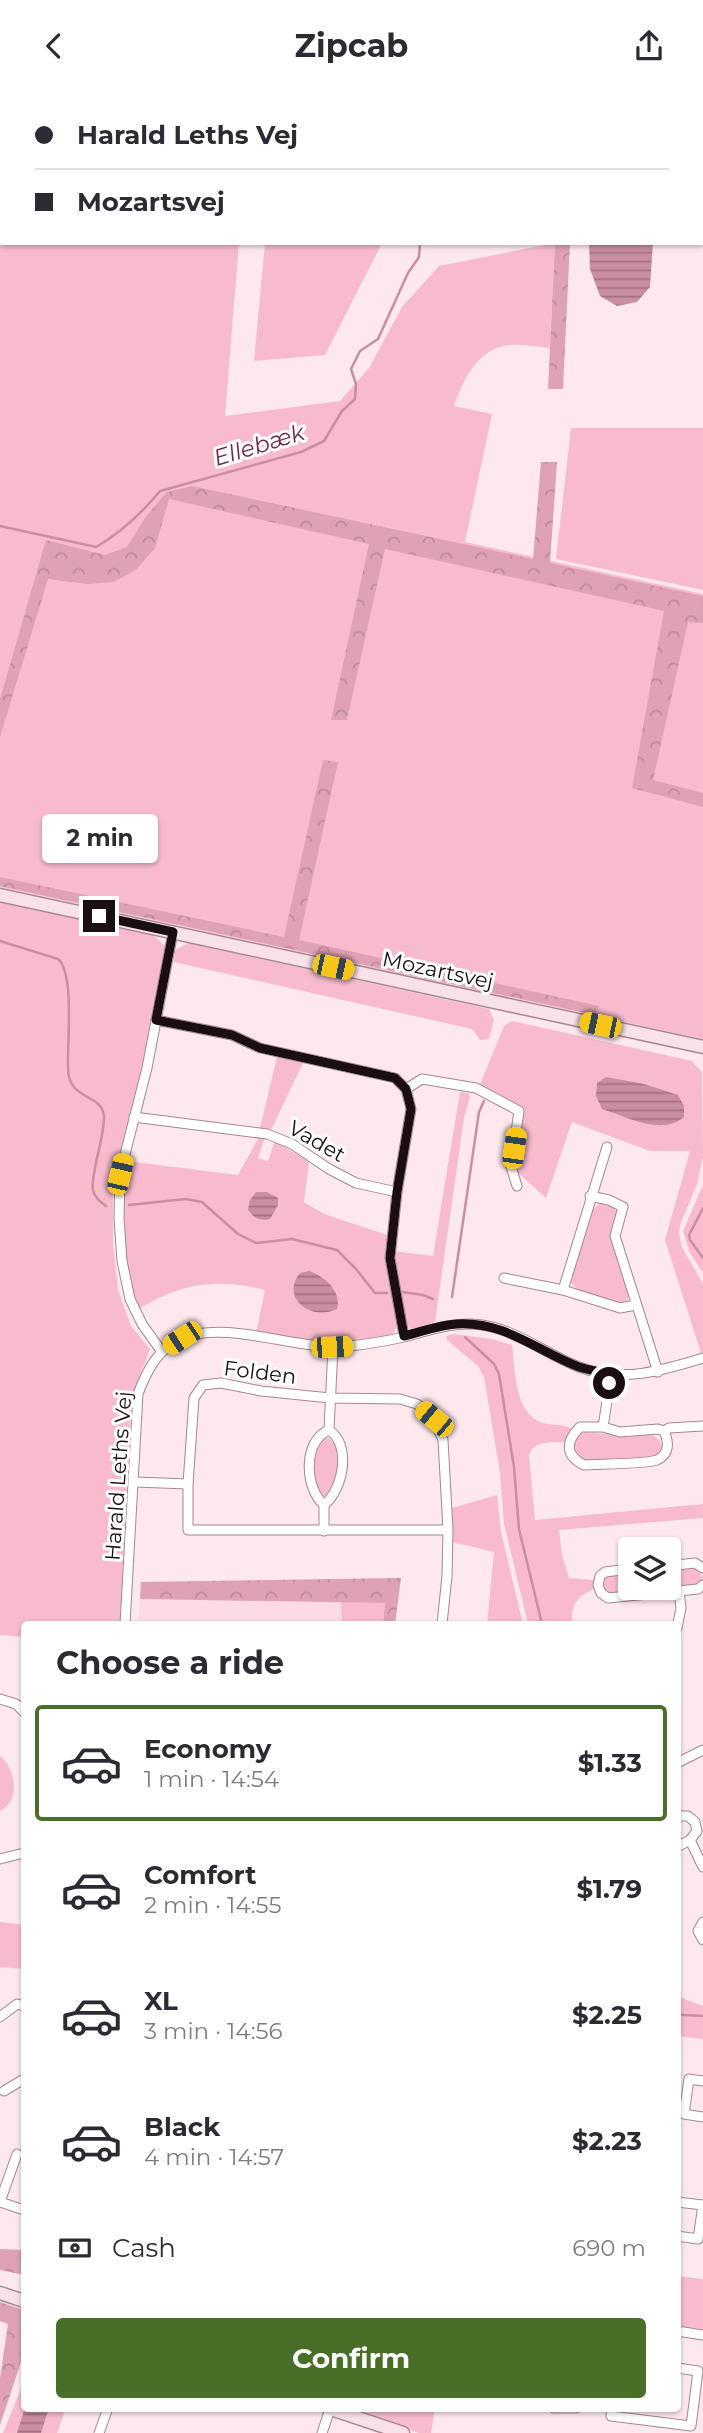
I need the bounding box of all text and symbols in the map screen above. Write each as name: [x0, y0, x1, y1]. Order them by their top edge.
text: Zipcab: [295, 26, 408, 65]
icon: back: [35, 27, 73, 65]
icon: share: [630, 27, 668, 65]
text: Harald Leths Vej: [77, 119, 298, 151]
text: Mozartsvej: [77, 186, 225, 218]
water label: Ellebæk: [210, 418, 309, 472]
callout: 2 min: [41, 815, 157, 863]
text: 2 min: [66, 824, 134, 852]
route end: [83, 900, 115, 932]
street label: Mozartsvej: [380, 946, 496, 994]
car: [311, 952, 356, 982]
car: [578, 1010, 623, 1040]
street label: Vadet: [284, 1115, 350, 1167]
car: [501, 1126, 528, 1170]
car: [106, 1151, 135, 1197]
car: [159, 1318, 206, 1358]
car: [311, 1336, 354, 1358]
street label: Folden: [222, 1355, 298, 1389]
route start: [593, 1367, 625, 1399]
street label: Harald Leths Vej: [100, 1390, 136, 1562]
car: [412, 1397, 457, 1441]
map controls: [618, 1537, 681, 1600]
button: layers: [618, 1537, 681, 1600]
text: Choose a ride: [56, 1643, 284, 1682]
icon: car: [60, 1732, 123, 1795]
text: Economy: [144, 1733, 271, 1765]
text: $1.33: [578, 1747, 642, 1779]
text: 1 min · 14:54: [144, 1765, 279, 1793]
icon: car: [60, 1858, 123, 1921]
text: Comfort: [144, 1859, 256, 1891]
text: $1.79: [576, 1873, 642, 1905]
text: 2 min · 14:55: [144, 1891, 282, 1919]
icon: car: [60, 1984, 123, 2047]
text: XL: [144, 1985, 178, 2017]
text: $2.25: [572, 1999, 642, 2031]
text: 3 min · 14:56: [144, 2017, 283, 2045]
icon: car: [60, 2110, 123, 2173]
text: Black: [144, 2111, 220, 2143]
text: $2.23: [572, 2125, 642, 2157]
text: 4 min · 14:57: [144, 2143, 284, 2171]
icon: cash: [56, 2229, 94, 2267]
text: Cash: [112, 2232, 176, 2264]
text: 690 m: [572, 2234, 646, 2262]
button: Confirm: [56, 2318, 646, 2398]

